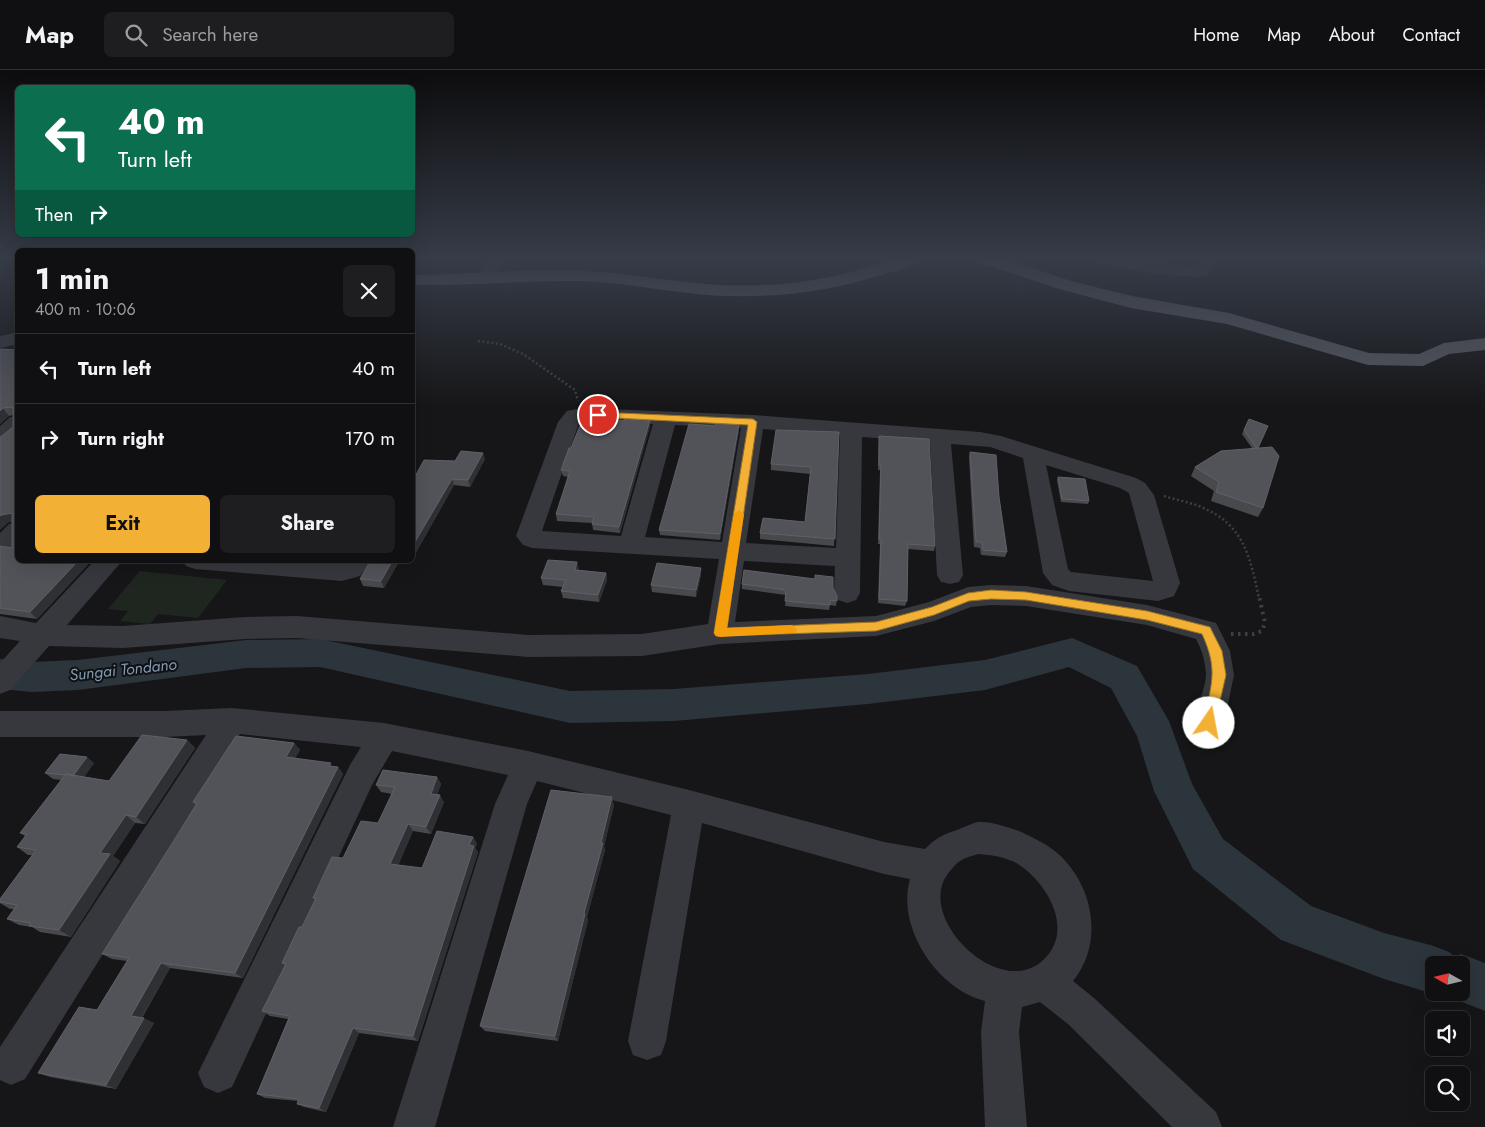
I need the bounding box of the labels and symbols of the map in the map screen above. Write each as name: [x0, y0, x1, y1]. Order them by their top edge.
pin: [577, 394, 619, 436]
water label: Sungai Tondano: [68, 652, 178, 687]
position arrow: [1182, 696, 1234, 748]
north arrow: [1425, 956, 1470, 1001]

